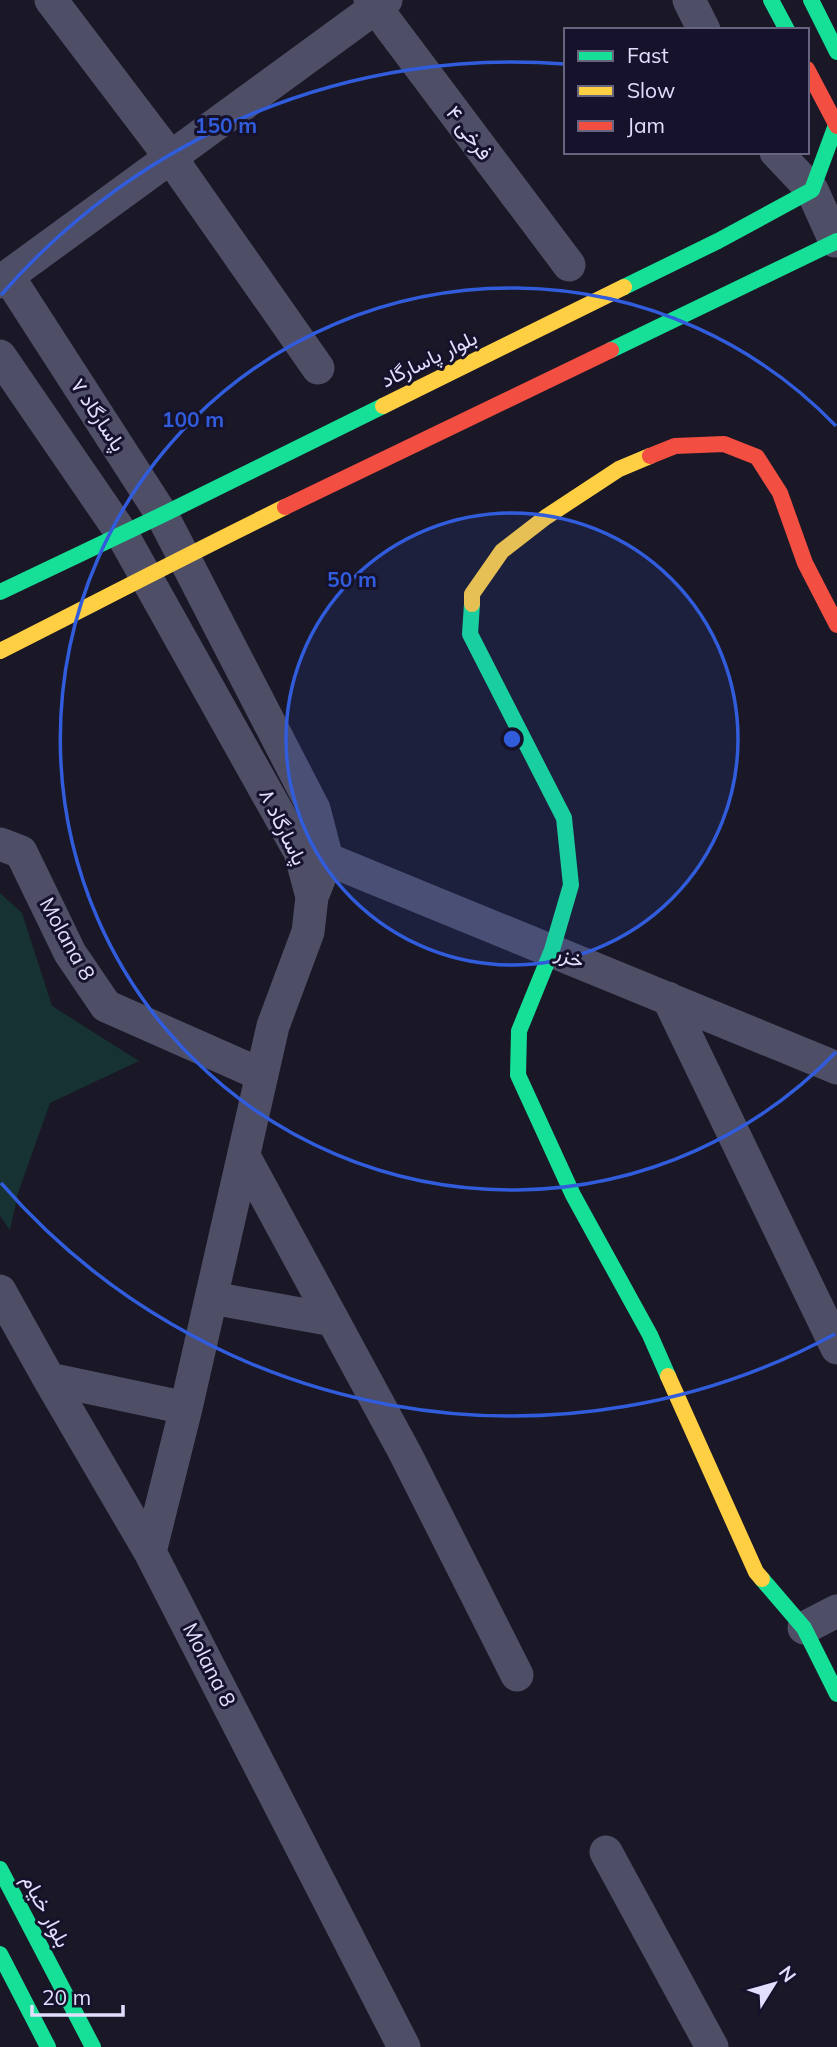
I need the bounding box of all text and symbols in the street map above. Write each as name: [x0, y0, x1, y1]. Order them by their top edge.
legend: [564, 28, 809, 154]
text: Fast: [627, 42, 669, 68]
text: Slow: [627, 77, 675, 103]
street label: فرخی ۴: [440, 100, 499, 165]
text: 150 m: [195, 112, 257, 138]
text: Jam: [627, 112, 665, 138]
street label: بلوار پاسارگاد: [376, 324, 482, 394]
street label: پاسارگاد ۷: [64, 373, 132, 457]
text: 100 m: [162, 406, 224, 432]
text: 50 m: [327, 566, 377, 592]
centre of rings: [500, 727, 524, 751]
street label: پاسارگاد ۸: [252, 784, 314, 870]
street label: Molana 8: [35, 893, 101, 984]
street label: خزر: [551, 938, 589, 974]
street label: Molana 8: [178, 1618, 242, 1711]
street label: بلوار خیام: [15, 1869, 77, 1953]
north arrow: [739, 1949, 809, 2019]
text: N: [774, 1961, 801, 1987]
scale bar: [32, 1974, 122, 2018]
text: 20 m: [42, 1984, 91, 2010]

